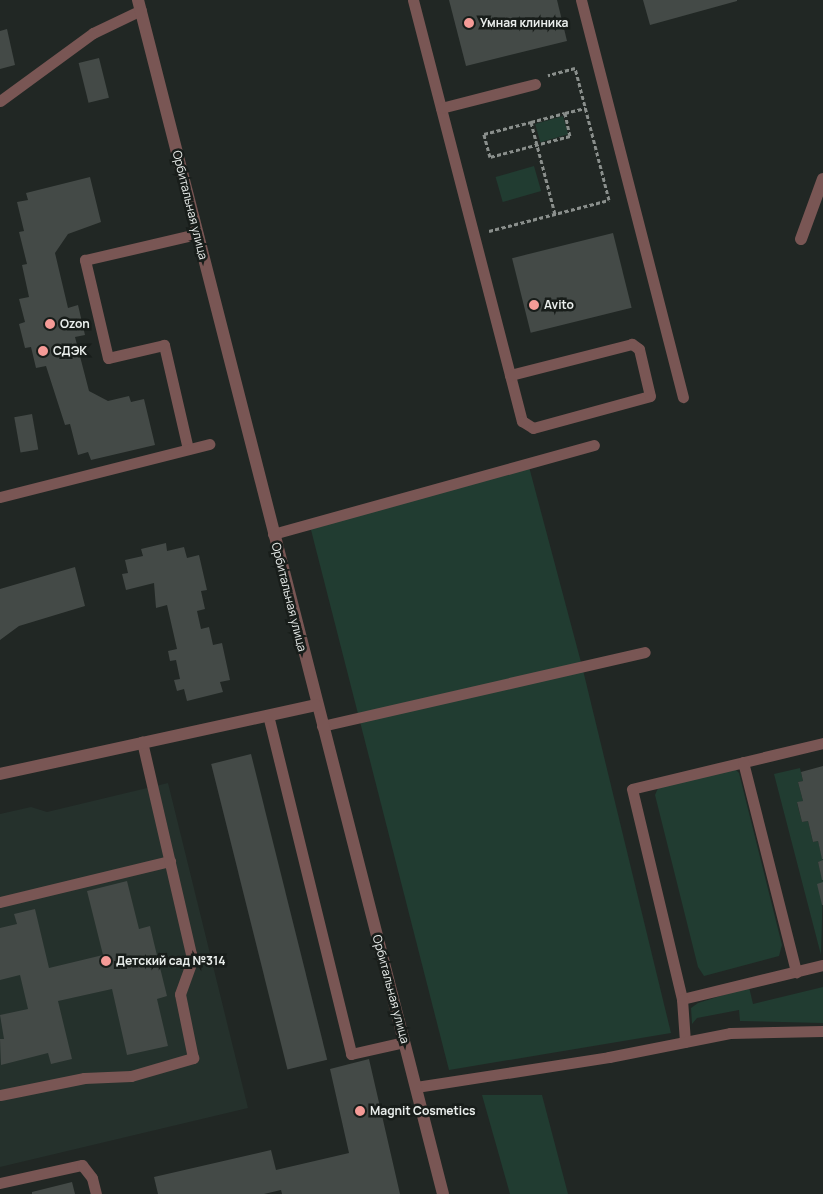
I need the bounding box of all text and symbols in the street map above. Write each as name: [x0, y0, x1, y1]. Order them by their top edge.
marker: Умная клиника: [462, 16, 476, 30]
place label: Умная клиника: [480, 16, 569, 30]
street label: Орбитальная улица: [169, 149, 211, 261]
place label: Avito: [544, 298, 574, 312]
marker: Avito: [528, 299, 540, 311]
place label: Ozon: [60, 317, 90, 331]
marker: Ozon: [44, 318, 56, 330]
place label: СДЭК: [53, 344, 87, 358]
marker: СДЭК: [37, 345, 49, 357]
street label: Орбитальная улица: [268, 541, 310, 653]
street label: Орбитальная улица: [370, 933, 412, 1045]
place label: Детский сад №314: [116, 954, 225, 968]
marker: Детский сад №314: [100, 955, 112, 967]
place label: Magnit Cosmetics: [370, 1104, 476, 1118]
marker: Magnit Cosmetics: [354, 1105, 366, 1117]

